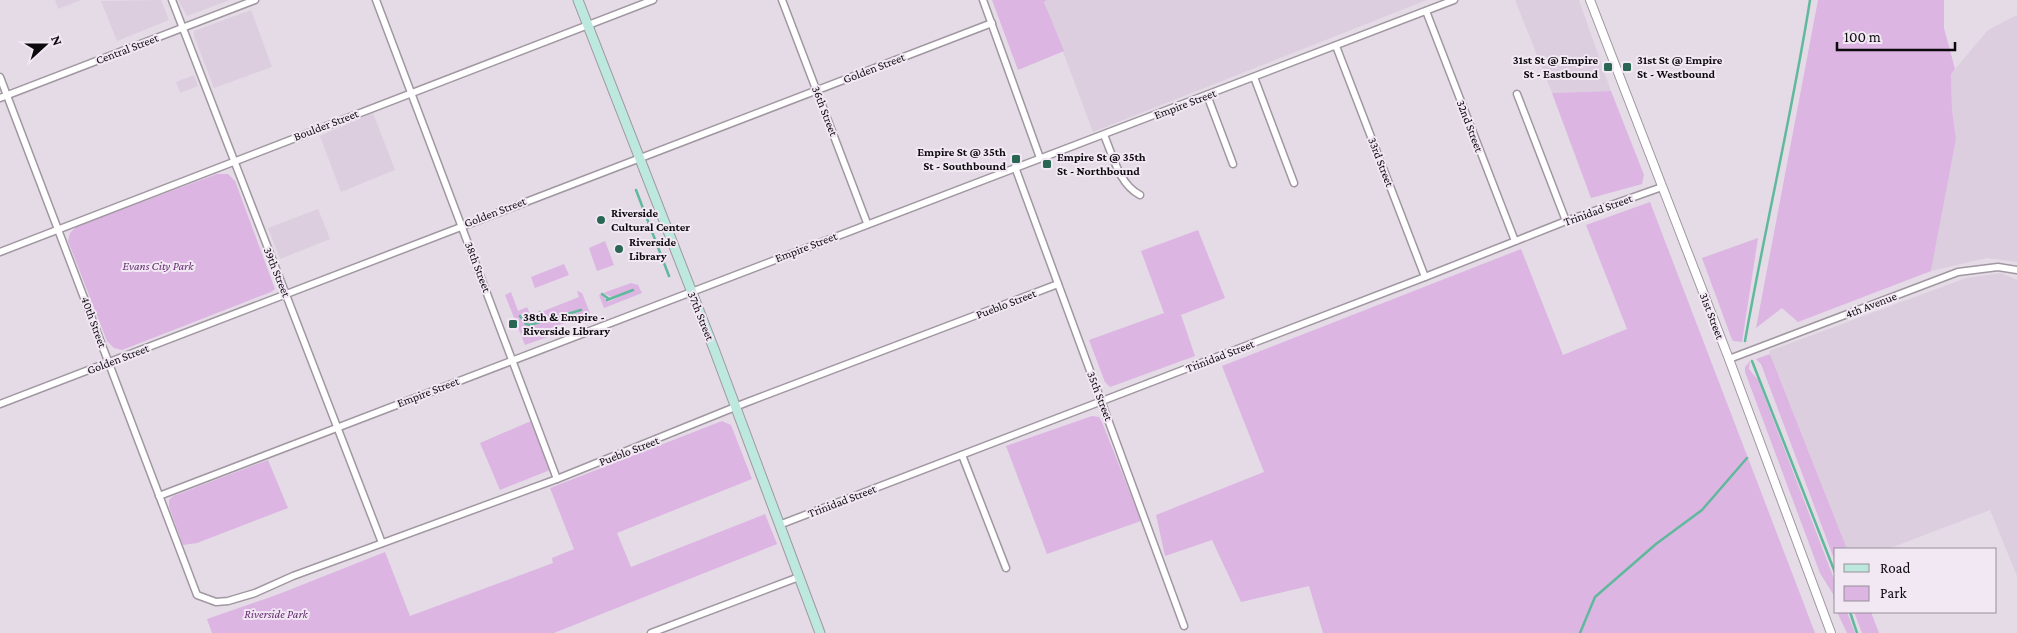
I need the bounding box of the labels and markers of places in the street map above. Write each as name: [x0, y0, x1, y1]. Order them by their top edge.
place label: 31st St @ Empire St - Eastbound: [1513, 53, 1598, 81]
place label: 31st St @ Empire St - Westbound: [1637, 53, 1723, 81]
marker: 31st St @ Empire St - Eastbound: [1602, 61, 1614, 73]
marker: 31st St @ Empire St - Westbound: [1621, 61, 1633, 73]
place label: Empire St @ 35th St - Southbound: [917, 145, 1006, 173]
place label: Empire St @ 35th St - Northbound: [1057, 150, 1146, 178]
marker: Empire St @ 35th St - Southbound: [1010, 153, 1022, 165]
marker: Empire St @ 35th St - Northbound: [1041, 158, 1053, 170]
place label: Riverside Cultural Center: [611, 206, 690, 234]
marker: Riverside Cultural Center: [595, 214, 607, 226]
place label: Riverside Library: [629, 235, 677, 263]
marker: Riverside Library: [613, 243, 625, 255]
place label: 38th & Empire - Riverside Library: [523, 310, 610, 338]
marker: 38th & Empire - Riverside Library: [507, 318, 519, 330]

